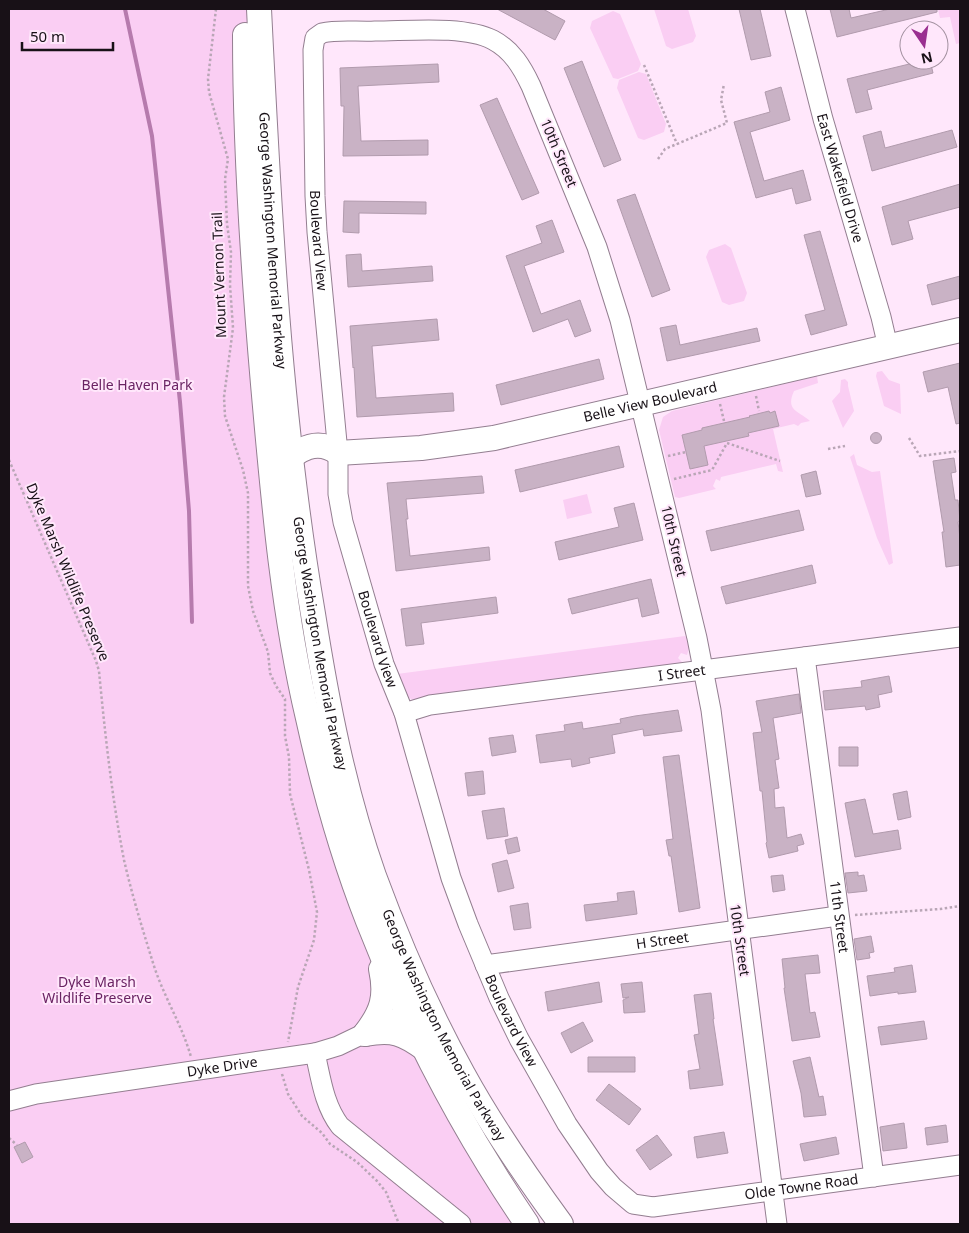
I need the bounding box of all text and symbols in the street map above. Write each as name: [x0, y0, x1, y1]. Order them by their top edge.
scale bar: [22, 20, 114, 52]
north arrow: [899, 20, 949, 70]
text: 50 m: [30, 26, 65, 46]
text: N: [919, 48, 935, 69]
street label: East Wakefield Drive: [813, 111, 869, 245]
street label: George Washington Memorial Parkway: [255, 112, 292, 371]
street label: 10th Street: [537, 116, 582, 190]
street label: Boulevard View: [306, 190, 333, 292]
street label: Mount Vernon Trail: [207, 212, 230, 338]
park label: Belle Haven Park: [82, 375, 193, 394]
street label: Belle View Boulevard: [581, 377, 719, 426]
street label: Dyke Marsh Wildlife Preserve: [22, 480, 115, 664]
street label: 10th Street: [657, 503, 692, 578]
street label: George Washington Memorial Parkway: [289, 515, 353, 773]
street label: Boulevard View: [354, 588, 403, 690]
street label: I Street: [657, 660, 706, 685]
street label: 11th Street: [826, 879, 854, 954]
street label: 10th Street: [726, 903, 755, 977]
street label: George Washington Memorial Parkway: [378, 906, 511, 1145]
street label: H Street: [635, 927, 690, 953]
street label: Boulevard View: [481, 971, 543, 1070]
park label: Dyke Marsh Wildlife Preserve: [42, 972, 152, 1007]
street label: Dyke Drive: [185, 1052, 259, 1081]
street label: Olde Towne Road: [743, 1169, 859, 1203]

